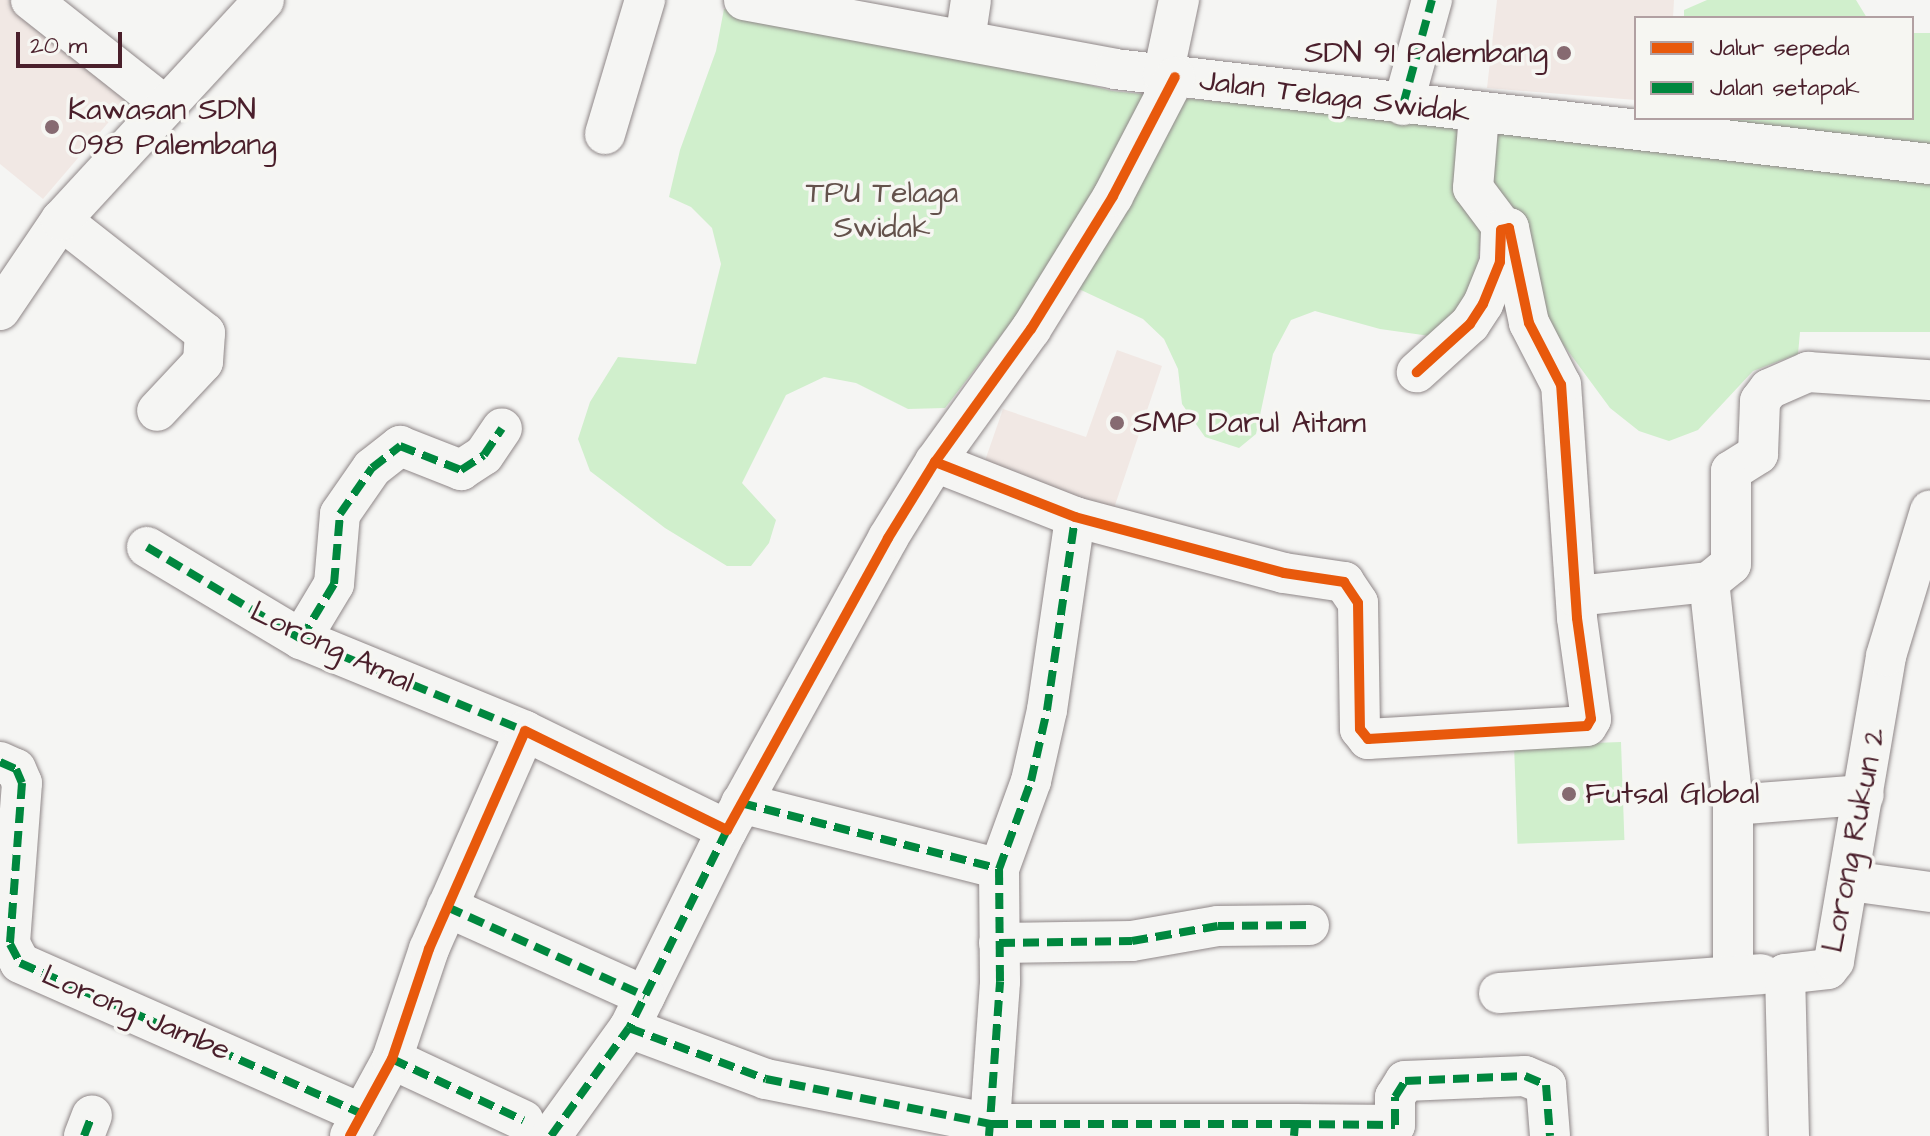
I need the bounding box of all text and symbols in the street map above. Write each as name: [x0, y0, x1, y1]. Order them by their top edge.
scale bar: [20, 16, 126, 66]
legend: [1634, 16, 1914, 120]
text: 20 m: [30, 29, 87, 63]
text: Jalur sepeda: [1710, 31, 1850, 65]
place label: SDN 91 Palembang: [1304, 35, 1548, 71]
marker: SDN 91 Palembang: [1555, 44, 1573, 62]
street label: Jalan Telaga Swidak: [1197, 63, 1473, 131]
text: Jalan setapak: [1710, 71, 1860, 105]
place label: Kawasan SDN 098 Palembang: [68, 92, 277, 162]
marker: Kawasan SDN 098 Palembang: [43, 118, 61, 136]
park label: TPU Telaga Swidak: [806, 175, 958, 246]
place label: SMP Darul Aitam: [1133, 405, 1366, 441]
marker: SMP Darul Aitam: [1108, 414, 1126, 432]
street label: Lorong Amal: [245, 593, 419, 701]
street label: Lorong Rukun 2: [1815, 725, 1893, 955]
place label: Futsal Global: [1585, 776, 1759, 812]
marker: Futsal Global: [1560, 785, 1578, 803]
street label: Lorong Jambe: [36, 957, 236, 1069]

